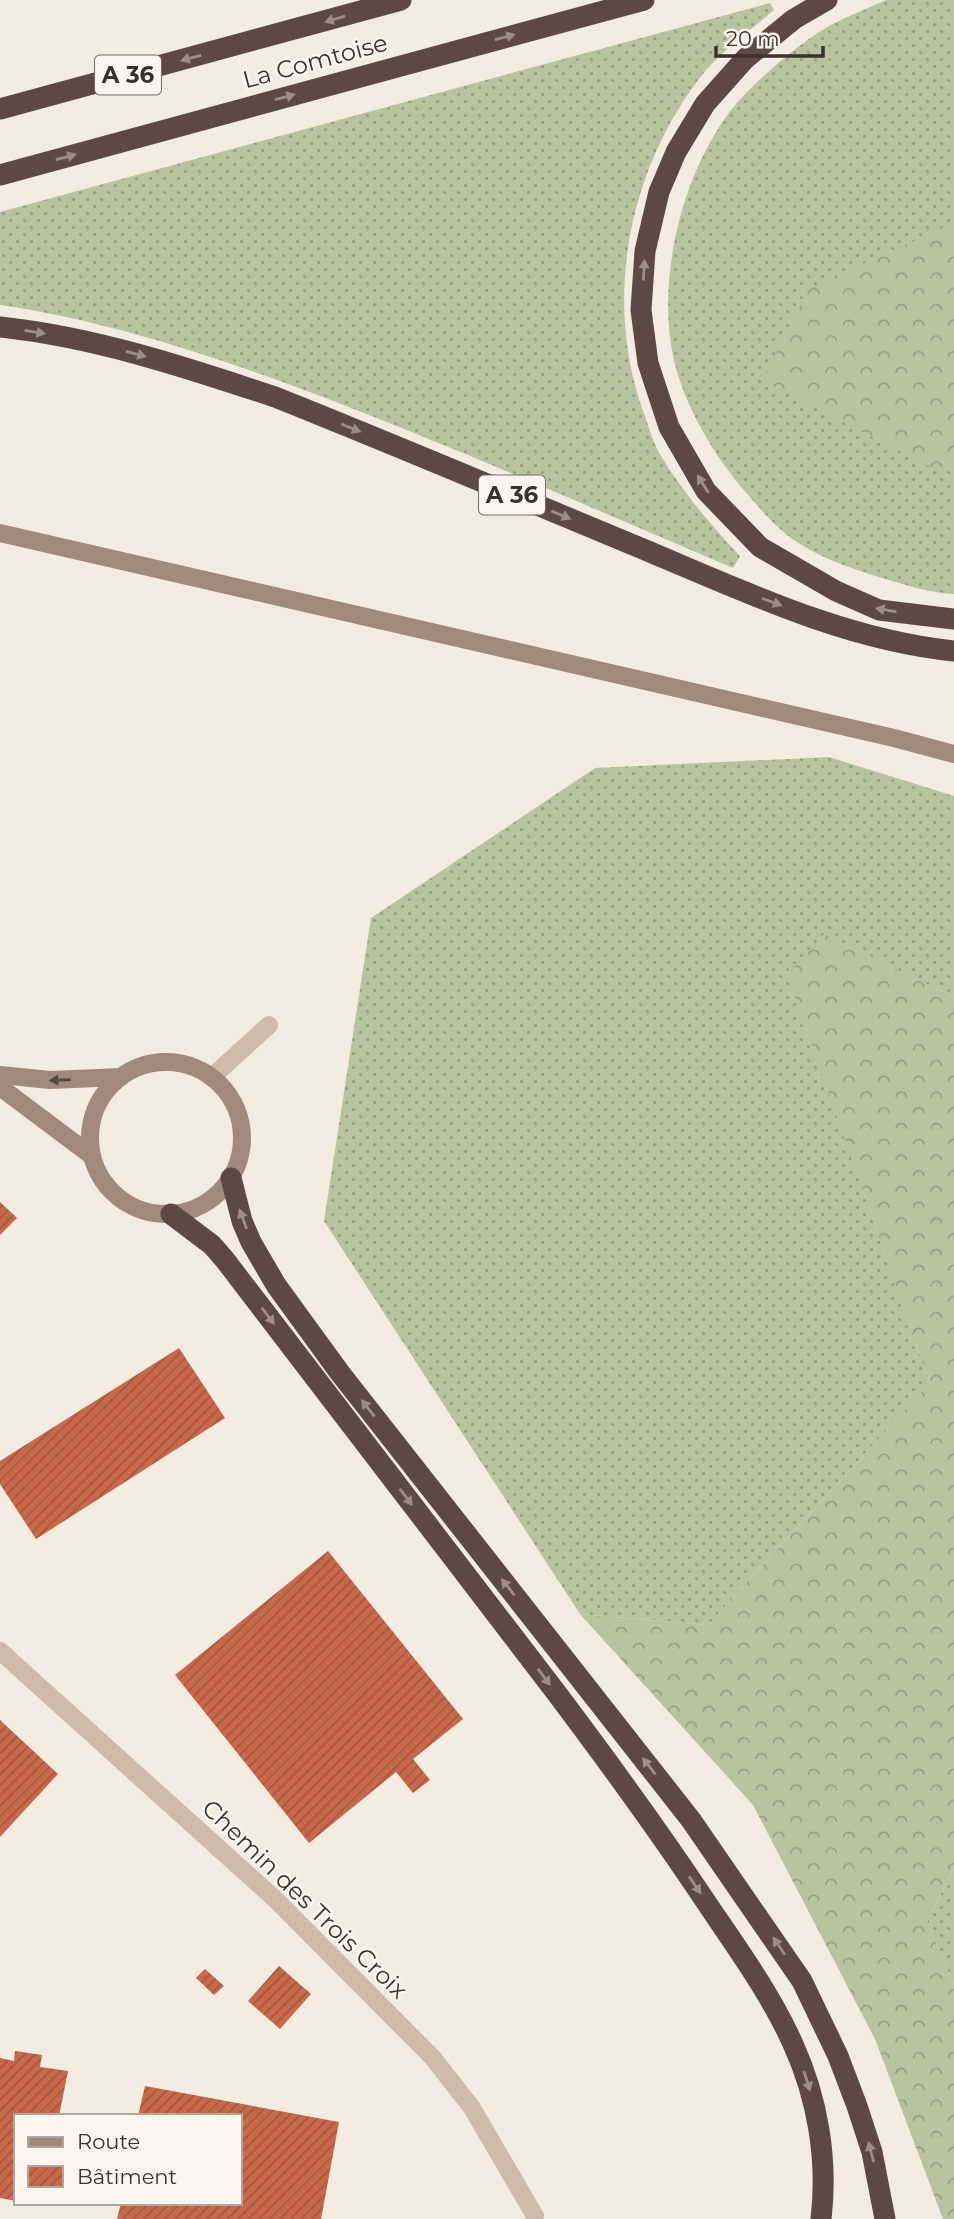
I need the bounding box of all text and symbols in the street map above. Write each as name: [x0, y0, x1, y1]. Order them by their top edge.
one-way arrow: [324, 14, 345, 24]
scale bar: [716, 14, 823, 58]
text: 20 m: [726, 26, 780, 51]
street label: La Comtoise: [239, 28, 391, 94]
one-way arrow: [494, 31, 515, 41]
one-way arrow: [179, 53, 201, 64]
road number: A 36: [95, 55, 161, 94]
one-way arrow: [275, 91, 296, 101]
one-way arrow: [55, 151, 77, 162]
one-way arrow: [639, 258, 650, 280]
one-way arrow: [24, 327, 46, 338]
one-way arrow: [126, 350, 147, 360]
one-way arrow: [341, 422, 362, 433]
one-way arrow: [696, 474, 709, 494]
road number: A 36: [479, 475, 545, 514]
one-way arrow: [551, 510, 572, 521]
one-way arrow: [761, 597, 782, 608]
one-way arrow: [875, 604, 897, 615]
one-way arrow: [49, 1074, 71, 1085]
one-way arrow: [237, 1209, 248, 1230]
one-way arrow: [260, 1307, 274, 1325]
one-way arrow: [361, 1400, 376, 1418]
one-way arrow: [399, 1488, 413, 1506]
one-way arrow: [501, 1579, 516, 1597]
one-way arrow: [537, 1668, 552, 1686]
one-way arrow: [641, 1758, 656, 1776]
street label: Chemin des Trois Croix: [196, 1793, 414, 2005]
one-way arrow: [688, 1875, 701, 1894]
one-way arrow: [772, 1937, 786, 1955]
one-way arrow: [802, 2071, 813, 2092]
legend: [14, 2114, 242, 2205]
text: Route: [77, 2129, 140, 2154]
one-way arrow: [865, 2141, 876, 2163]
text: Bâtiment: [77, 2164, 177, 2189]

